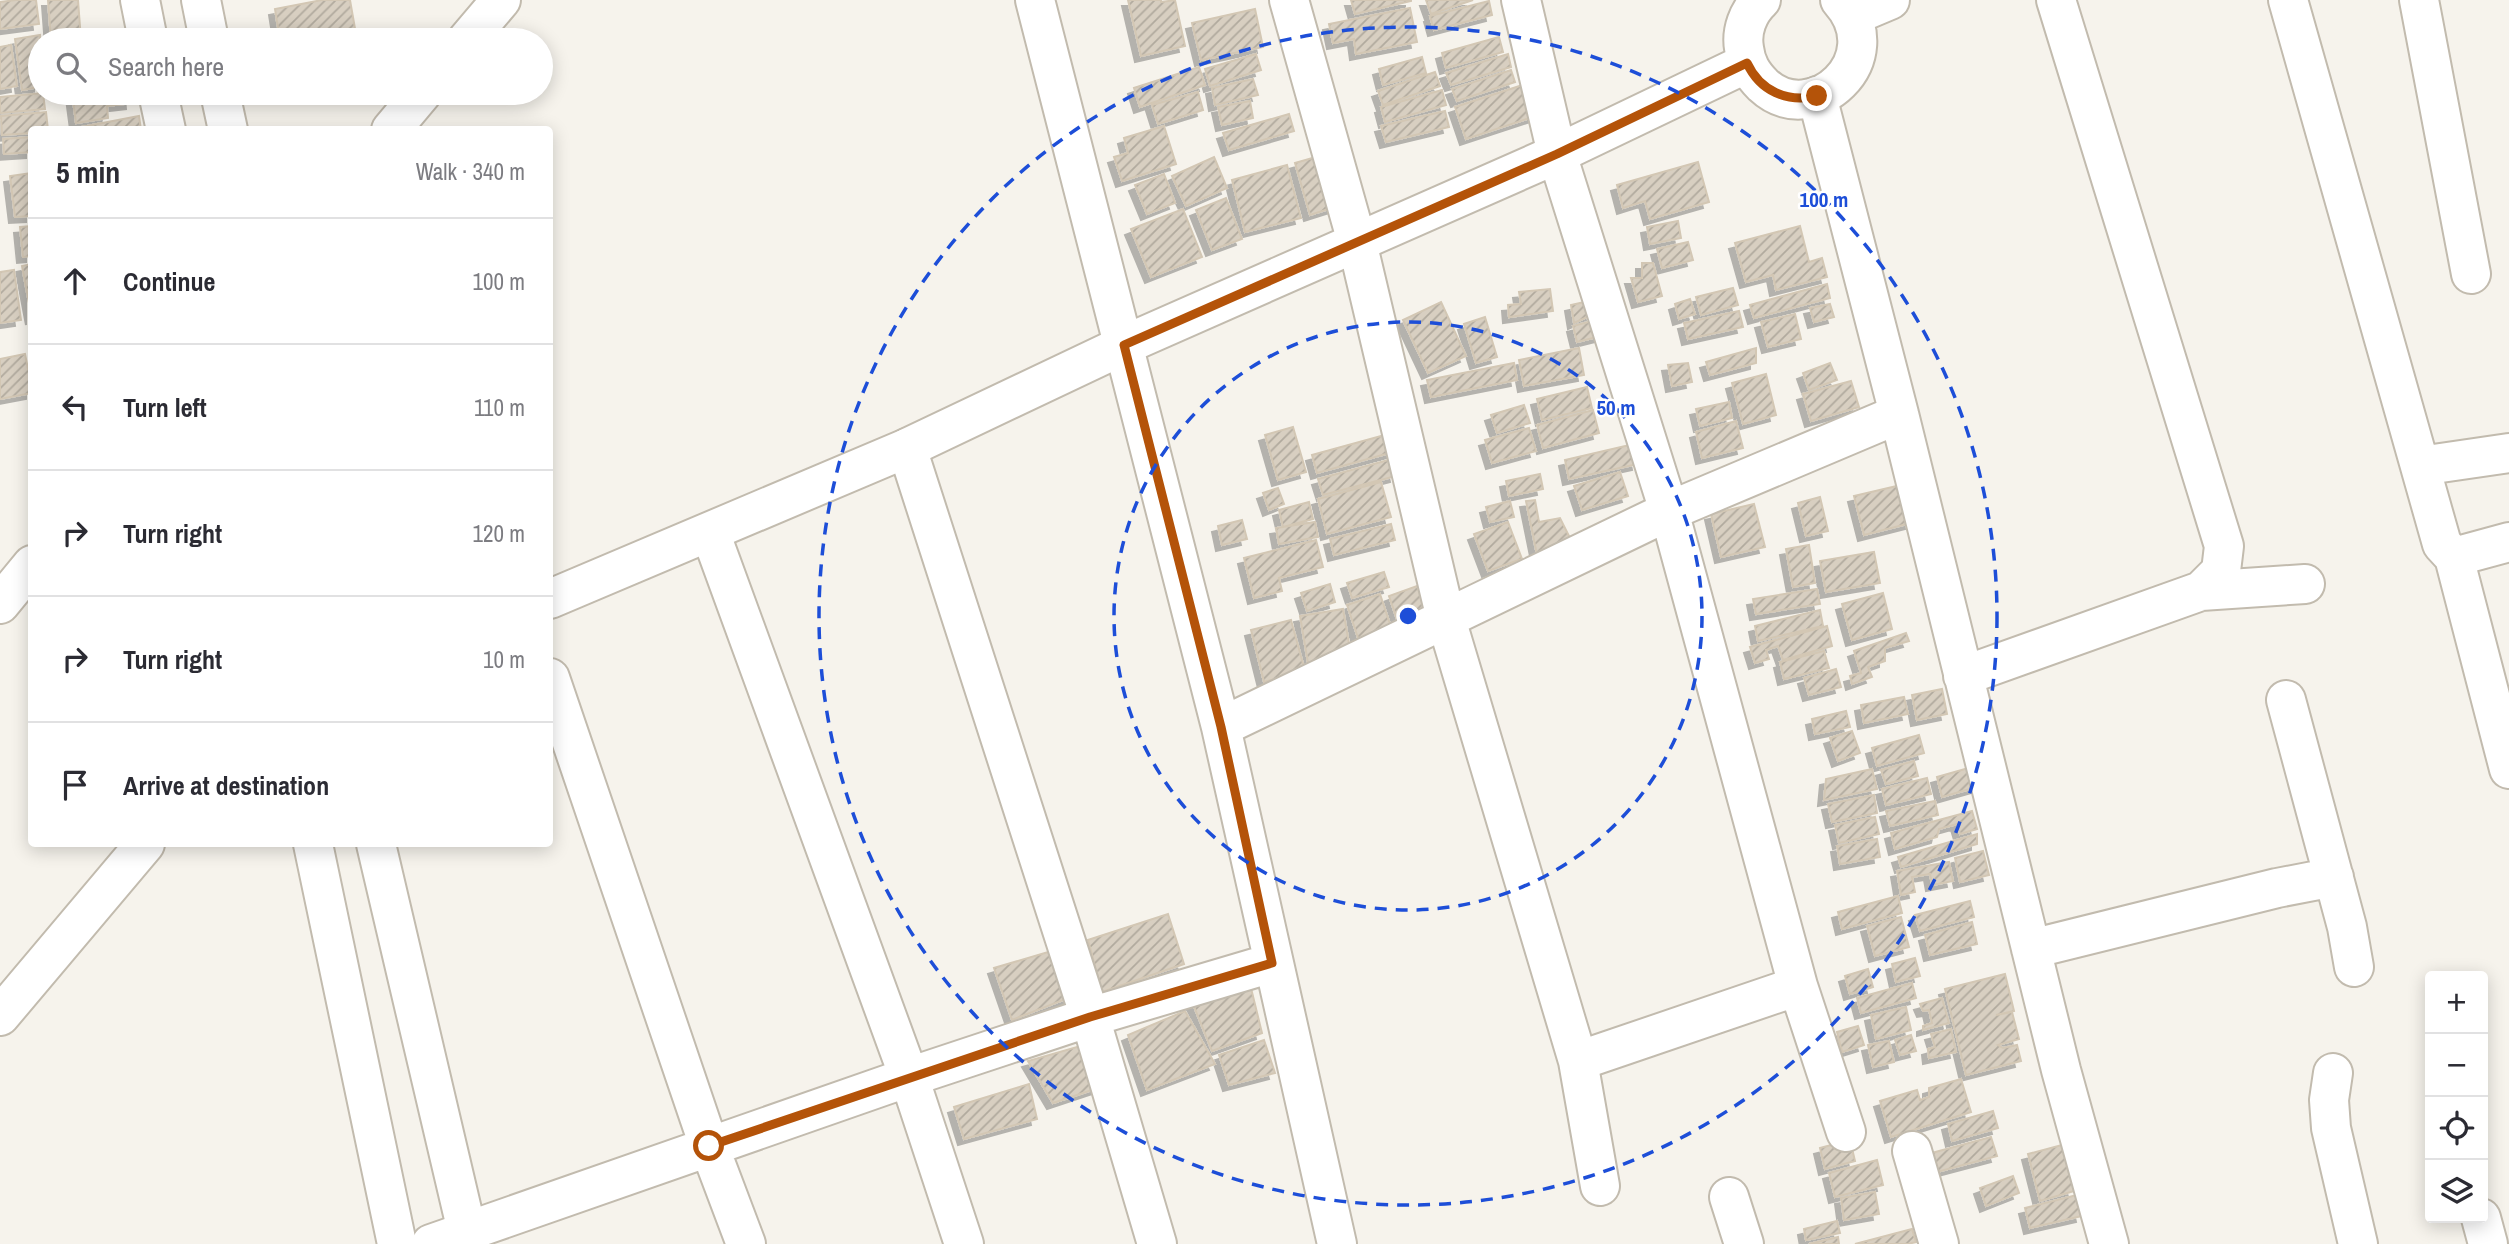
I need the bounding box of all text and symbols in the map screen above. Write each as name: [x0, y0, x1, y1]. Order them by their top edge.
search box: [28, 28, 553, 105]
icon: search: [52, 48, 90, 86]
text: Search here: [108, 49, 224, 84]
route end: [1801, 80, 1832, 111]
text: 5 min: [56, 152, 120, 192]
text: Walk · 340 m: [416, 156, 525, 187]
text: 100 m: [1800, 185, 1848, 214]
icon: ahead: [56, 262, 94, 300]
text: Continue: [123, 264, 215, 299]
text: 100 m: [473, 266, 525, 297]
icon: left: [56, 388, 94, 426]
text: Turn left: [123, 390, 207, 425]
text: 110 m: [474, 392, 525, 423]
text: 50 m: [1596, 393, 1636, 422]
icon: right: [56, 514, 94, 552]
text: Turn right: [123, 516, 222, 551]
text: 120 m: [473, 518, 525, 549]
centre of rings: [1396, 604, 1420, 628]
icon: right: [56, 640, 94, 678]
text: Turn right: [123, 642, 222, 677]
text: 10 m: [483, 644, 525, 675]
icon: arrive: [56, 766, 94, 804]
text: Arrive at destination: [123, 768, 329, 803]
map controls: [2425, 971, 2488, 1223]
button: +: [2425, 971, 2488, 1034]
button: −: [2425, 1034, 2488, 1097]
button: locate: [2425, 1097, 2488, 1160]
route start: [693, 1130, 724, 1161]
button: layers: [2425, 1160, 2488, 1223]

